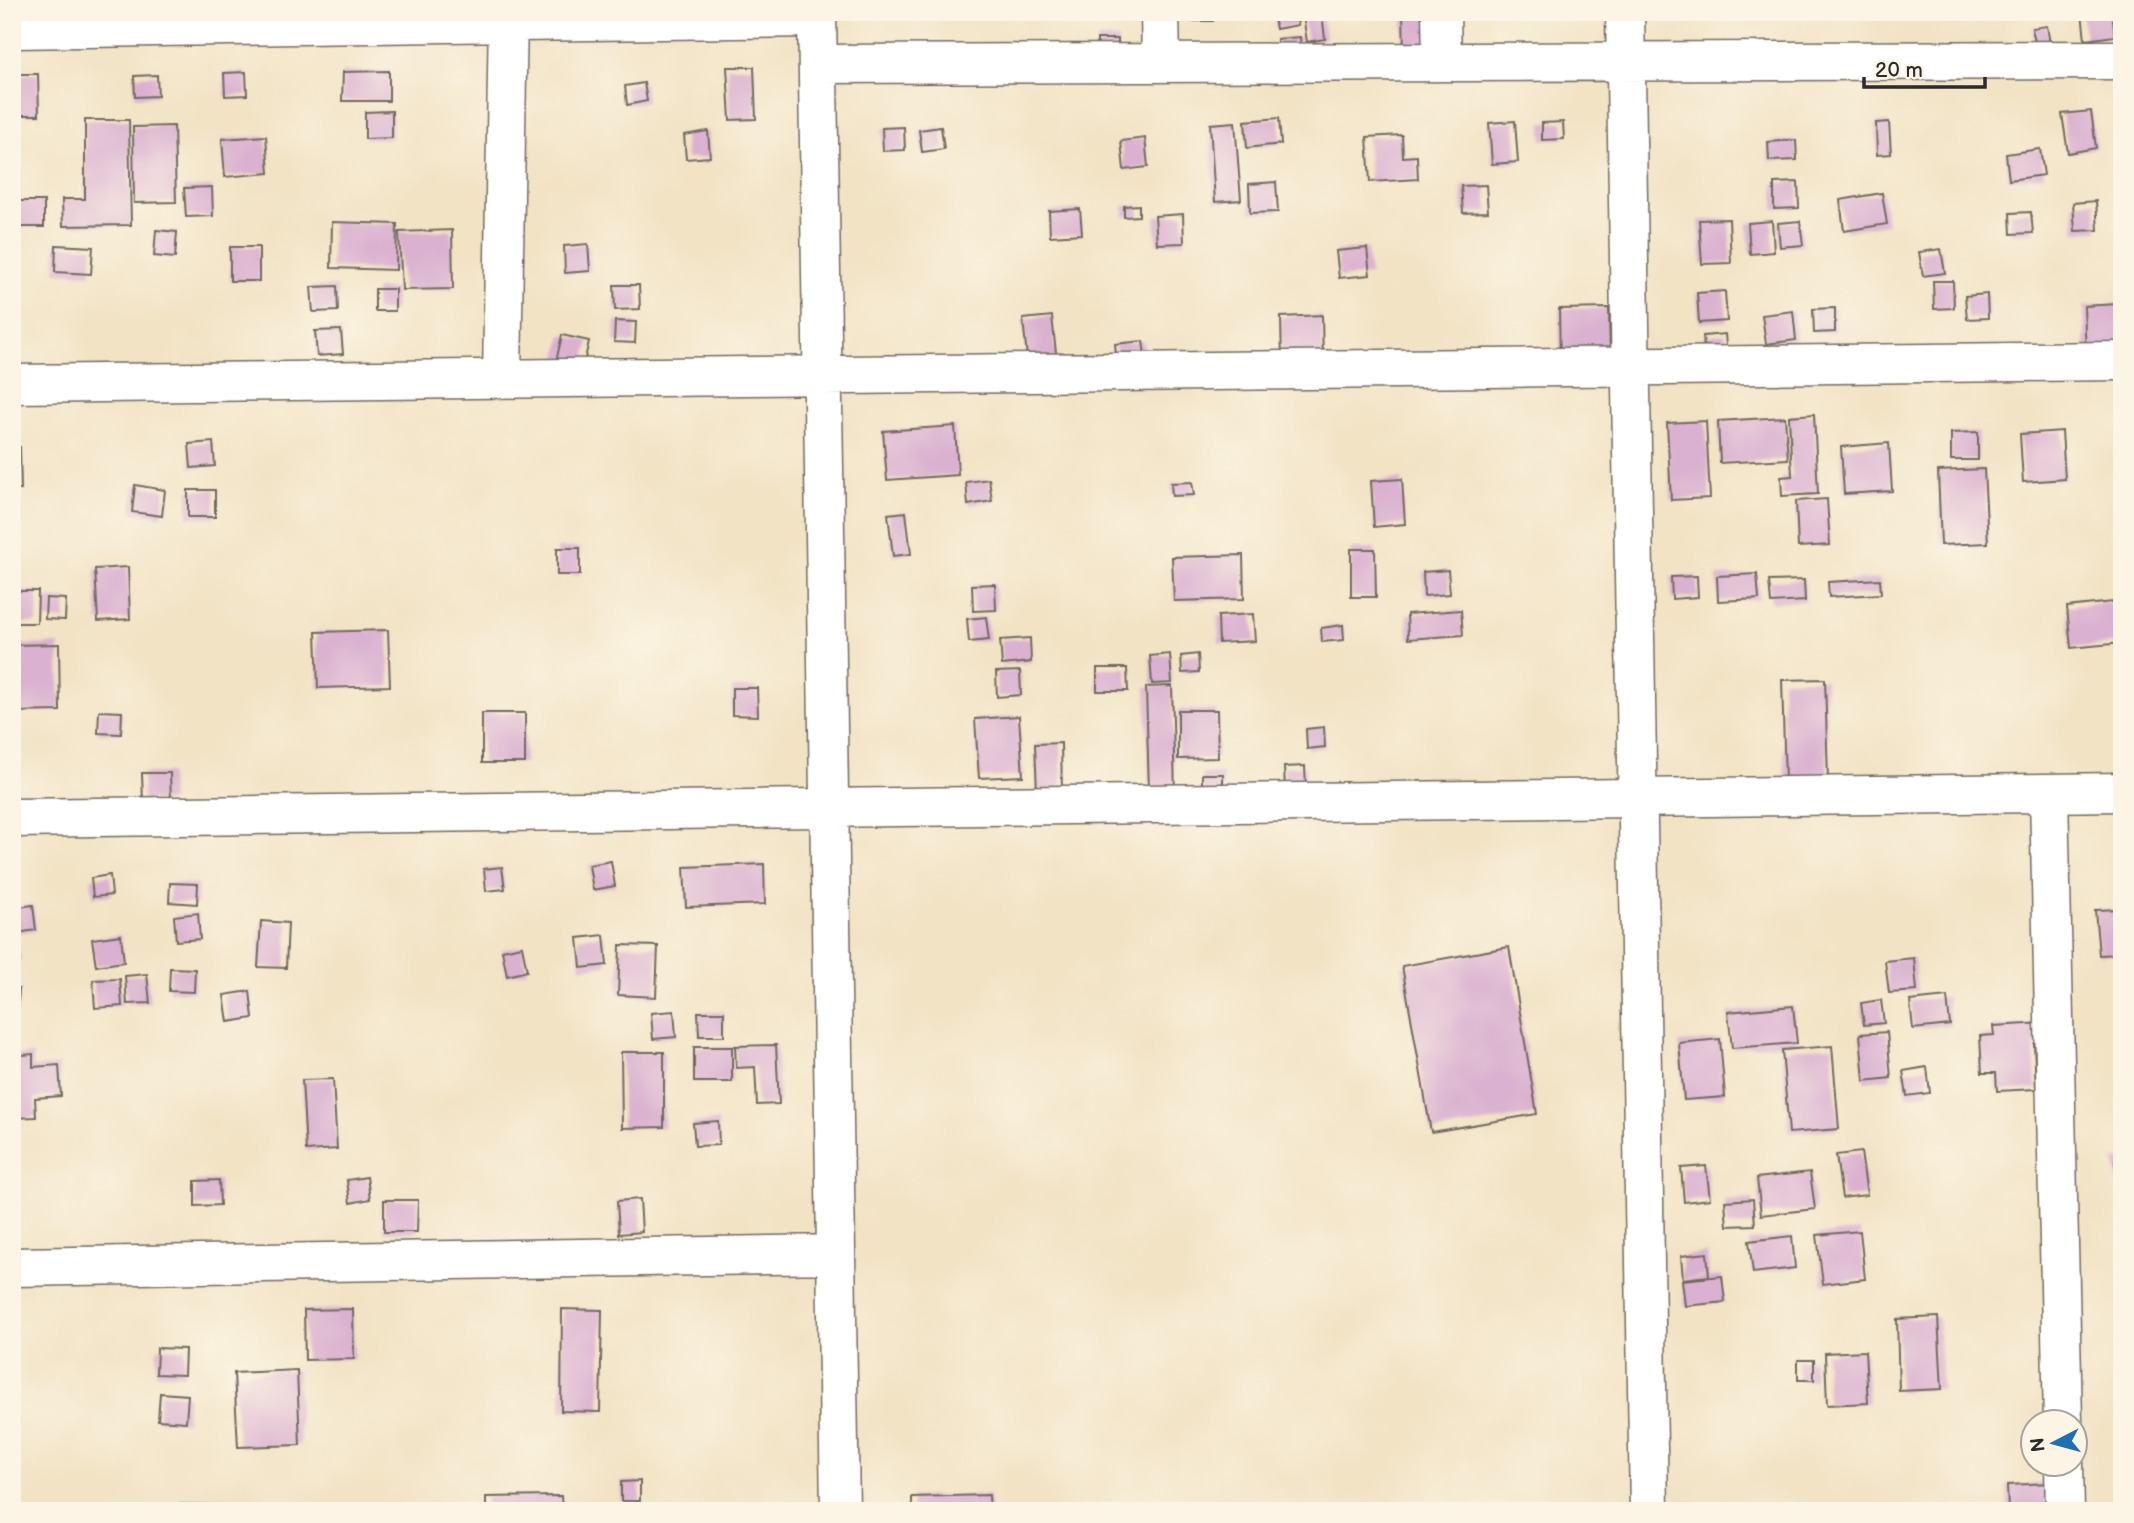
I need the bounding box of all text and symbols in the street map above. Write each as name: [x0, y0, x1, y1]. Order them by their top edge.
scale bar: [1864, 46, 1985, 90]
text: 20 m: [1875, 58, 1923, 83]
north arrow: [2018, 1408, 2088, 1478]
text: N: [2026, 1436, 2051, 1453]

